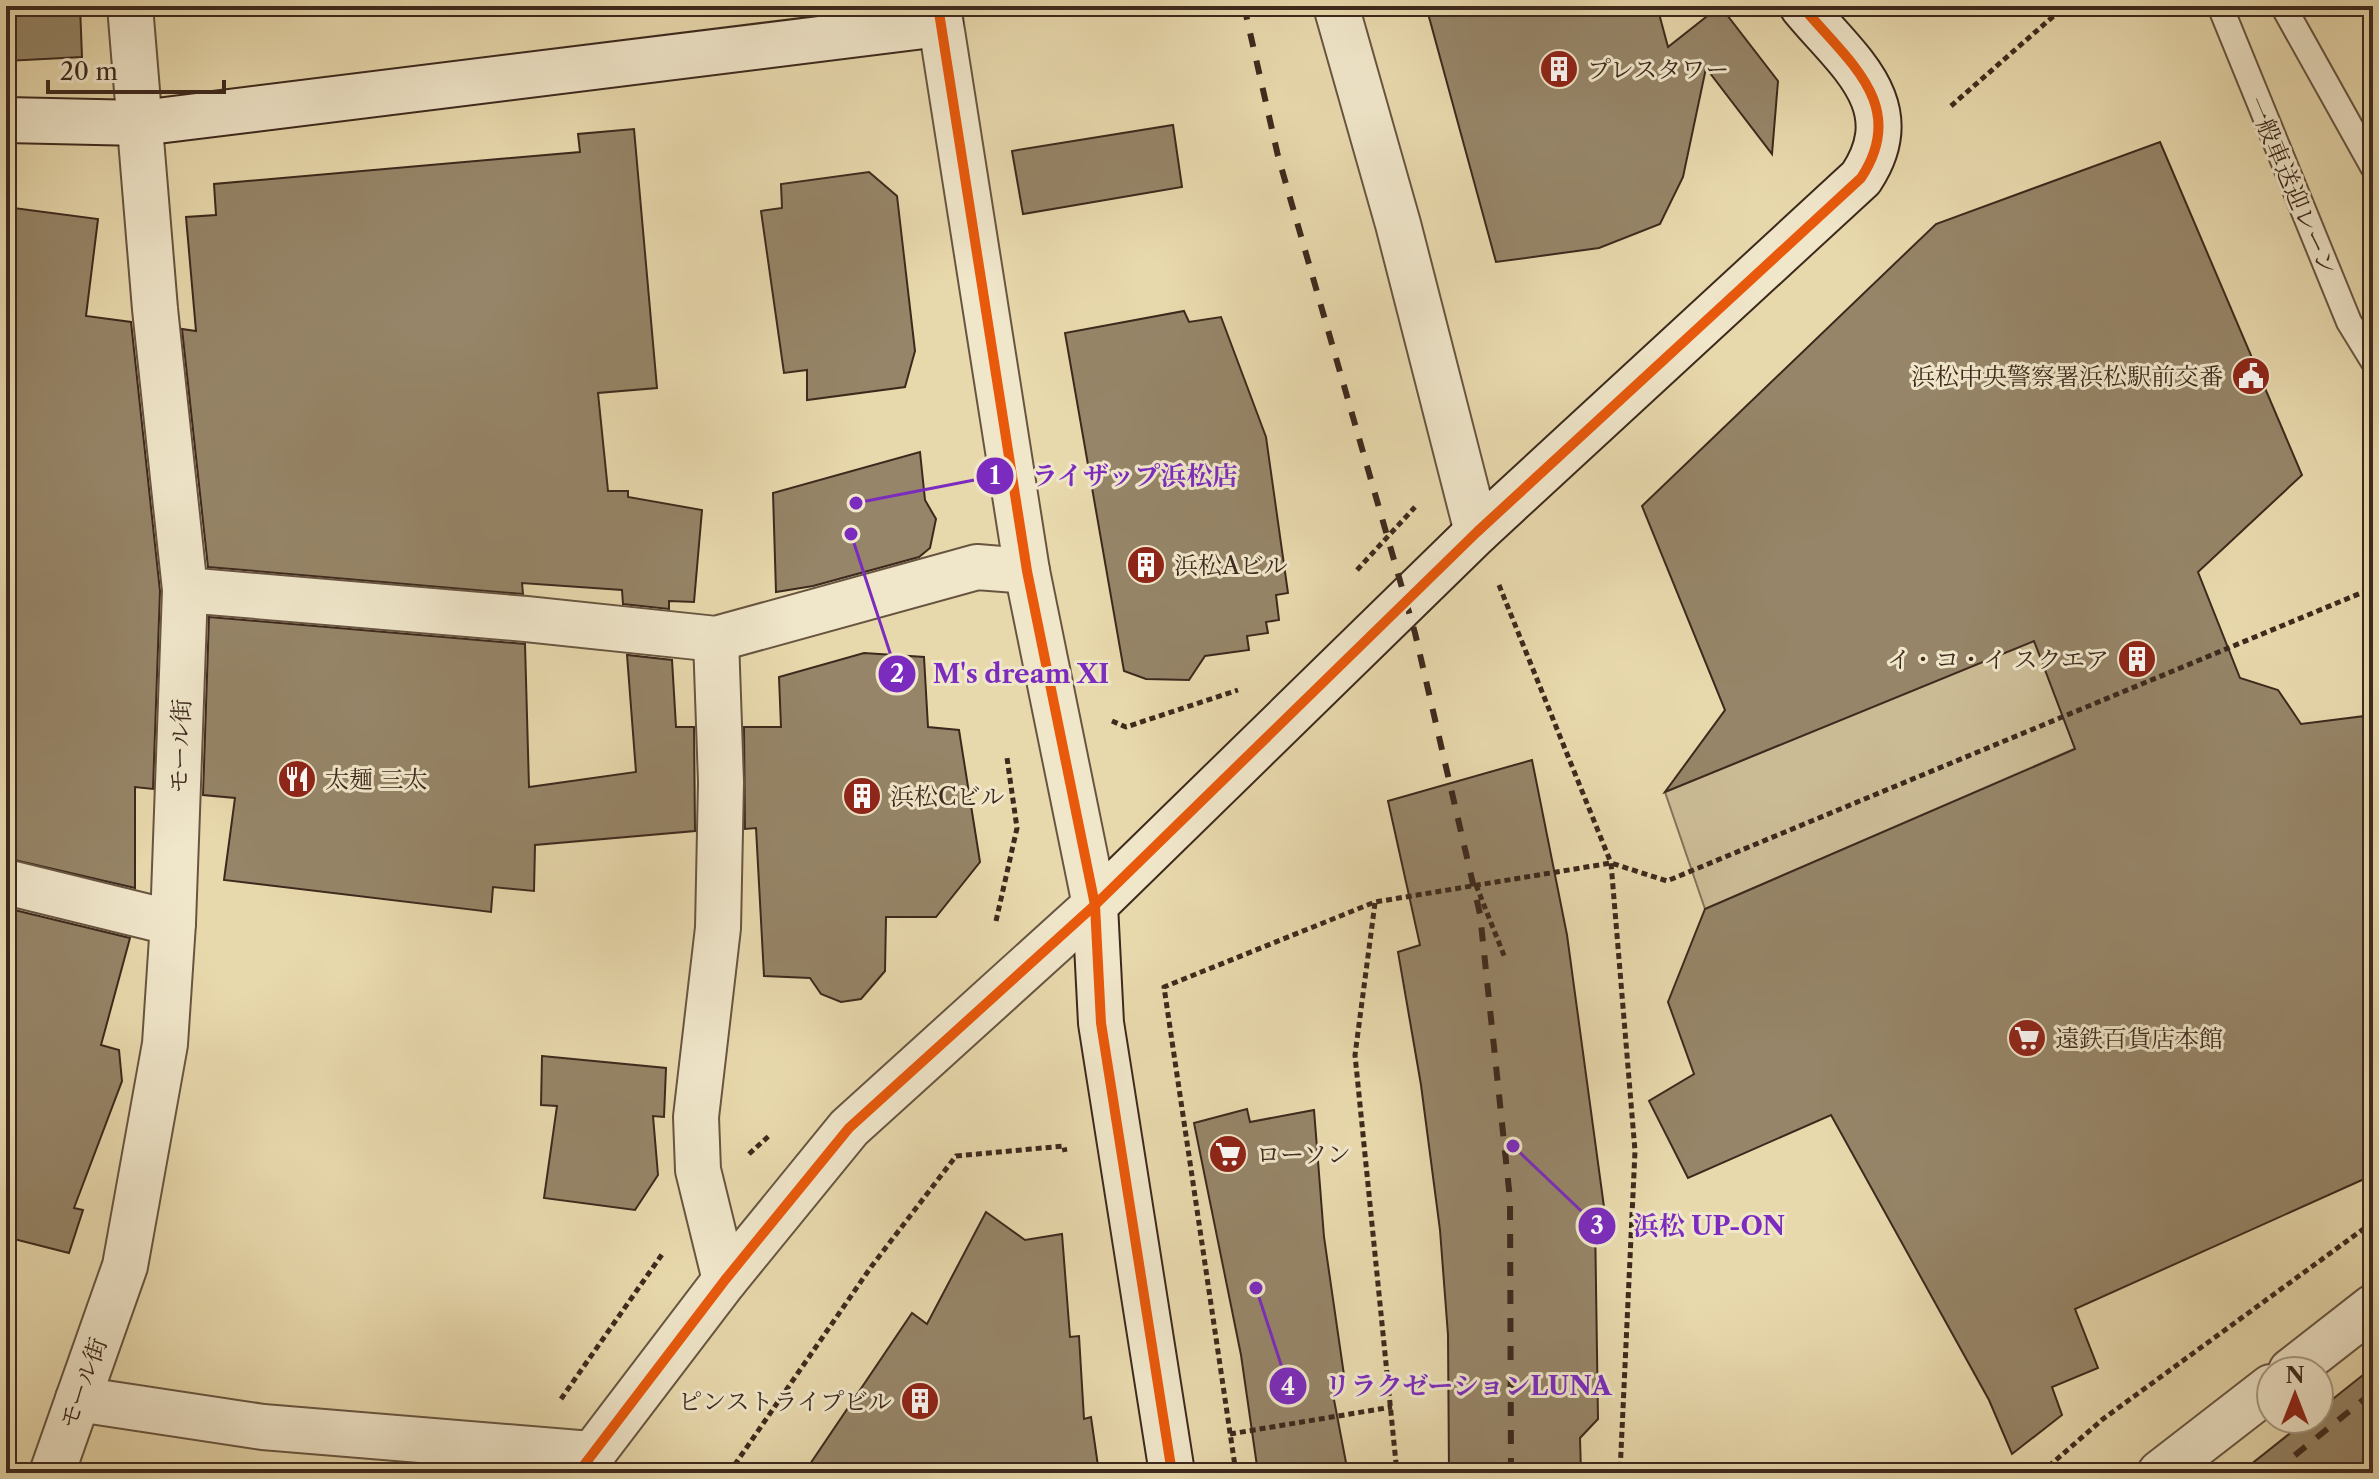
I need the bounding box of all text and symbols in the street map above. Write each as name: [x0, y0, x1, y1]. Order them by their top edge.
scale bar: [48, 44, 224, 94]
building icon: プレスタワー: [1538, 48, 1580, 90]
place label: プレスタワー: [1587, 55, 1729, 84]
text: 20 m: [60, 57, 118, 86]
street label: 一般車送迎レーン: [2241, 92, 2343, 280]
public building icon: 浜松中央警察署浜松駅前交番: [2230, 355, 2272, 397]
place label: 浜松中央警察署浜松駅前交番: [1911, 362, 2223, 391]
callout: ライザップ浜松店: [975, 451, 1255, 501]
text: ライザップ浜松店: [1032, 460, 1238, 492]
text: 1: [990, 461, 1001, 490]
building icon: 浜松Aビル: [1125, 544, 1167, 586]
place label: 浜松Aビル: [1174, 551, 1288, 580]
building icon: イ・コ・イ スクエア: [2116, 638, 2158, 680]
place label: イ・コ・イ スクエア: [1887, 645, 2109, 674]
callout: M's dream XI: [877, 649, 1126, 699]
text: M's dream XI: [933, 658, 1109, 690]
text: 2: [890, 659, 904, 688]
street label: モール街: [164, 698, 196, 794]
restaurant icon: 太麺 三太: [276, 758, 318, 800]
place label: 太麺 三太: [325, 765, 427, 794]
building icon: 浜松Cビル: [841, 775, 883, 817]
place label: 浜松Cビル: [890, 782, 1005, 811]
supermarket icon: 遠鉄百貨店本館: [2006, 1017, 2048, 1059]
place label: 遠鉄百貨店本館: [2055, 1024, 2223, 1053]
supermarket icon: ローソン: [1207, 1133, 1249, 1175]
place label: ローソン: [1256, 1140, 1351, 1169]
callout: 浜松 UP-ON: [1577, 1201, 1801, 1251]
text: 浜松 UP-ON: [1633, 1210, 1785, 1242]
text: 3: [1590, 1211, 1604, 1240]
street label: モール街: [53, 1334, 113, 1432]
north arrow: [2255, 1355, 2335, 1435]
callout: リラクゼーションLUNA: [1268, 1361, 1628, 1411]
text: N: [2285, 1362, 2305, 1389]
text: リラクゼーションLUNA: [1324, 1370, 1613, 1402]
text: 4: [1281, 1372, 1295, 1401]
building icon: ピンストライプビル: [899, 1380, 941, 1422]
place label: ピンストライプビル: [678, 1387, 892, 1416]

